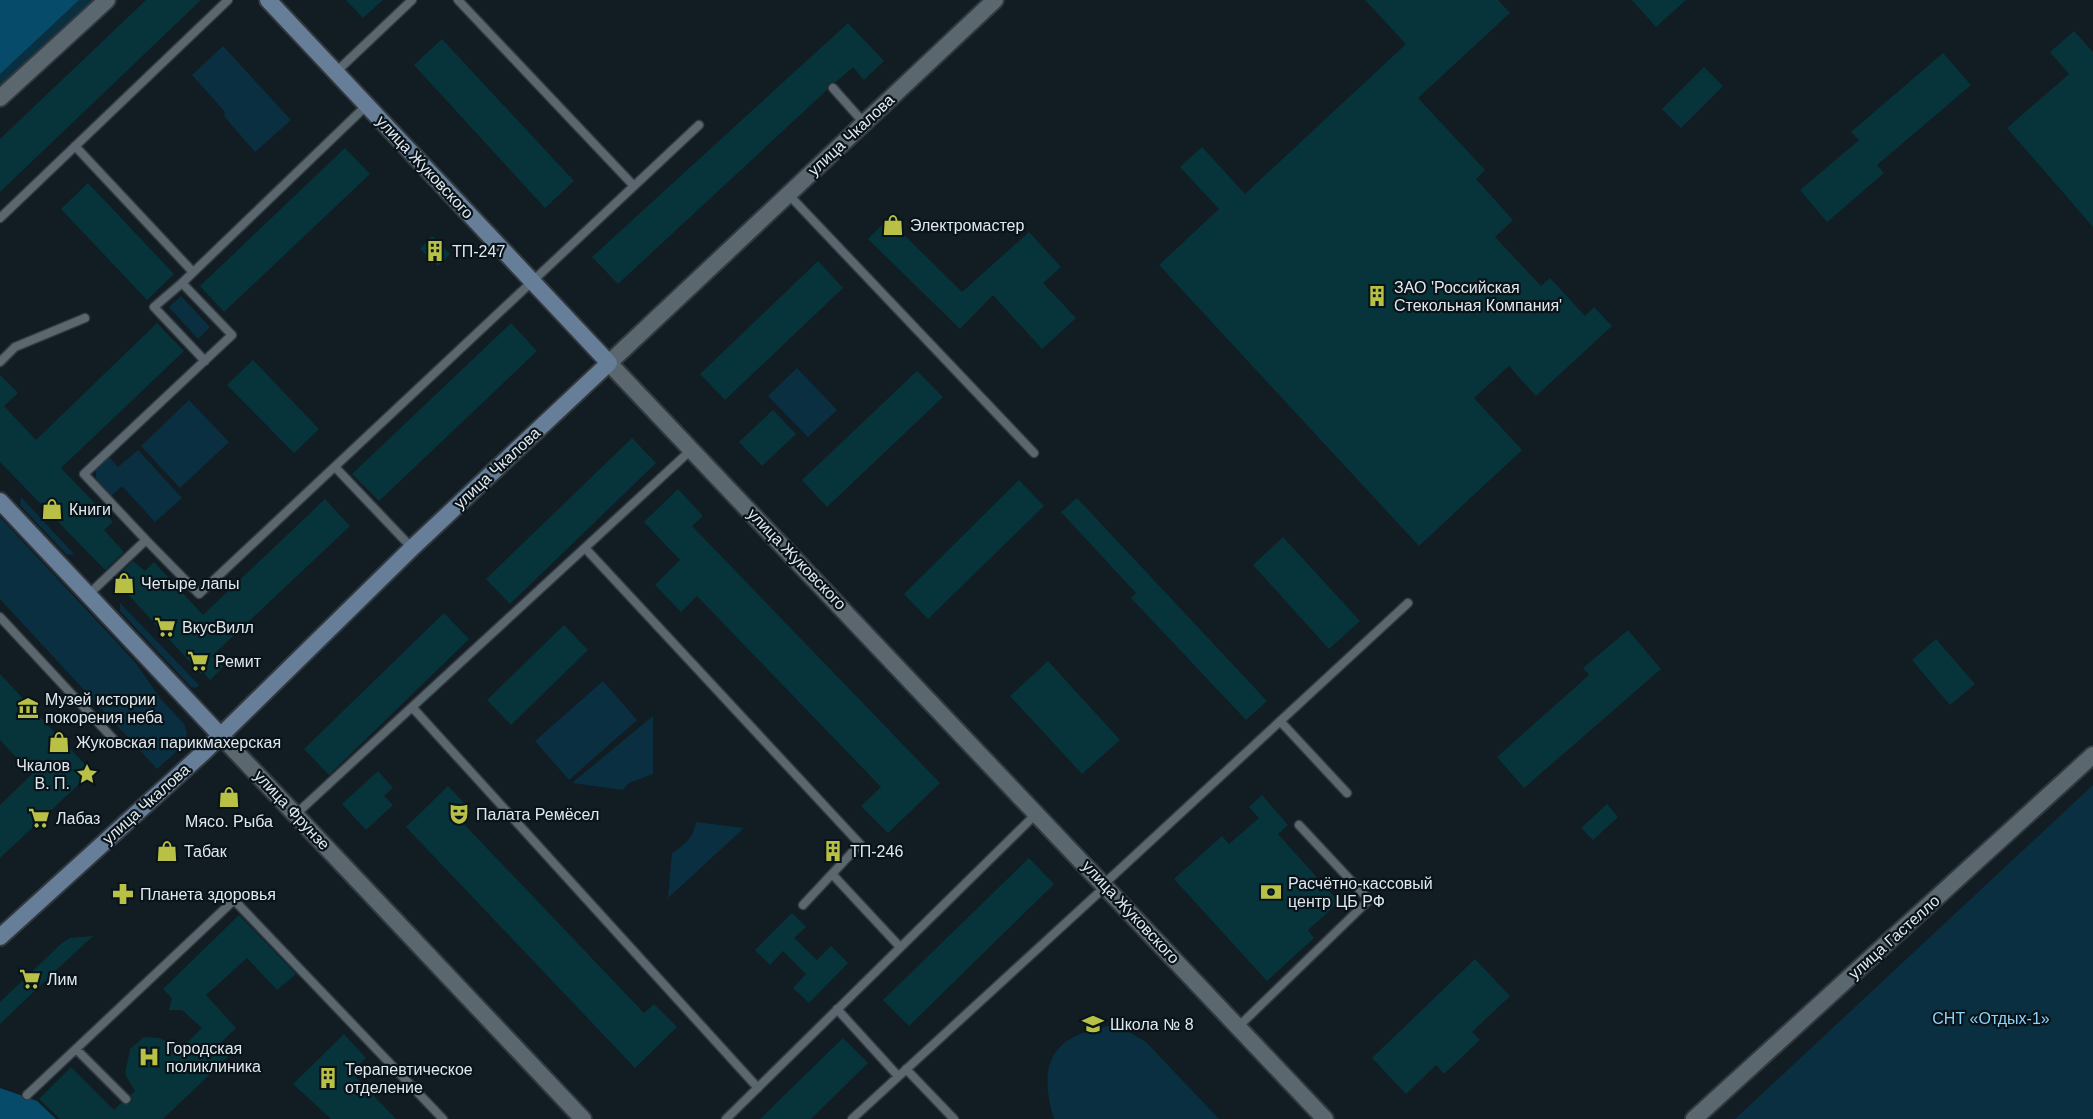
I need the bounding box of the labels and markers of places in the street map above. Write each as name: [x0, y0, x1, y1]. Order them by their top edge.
shop icon: Электромастер: [881, 213, 905, 237]
place label: Электромастер: [910, 217, 1024, 234]
building icon: ТП-247: [423, 239, 447, 263]
place label: ТП-247: [452, 243, 505, 260]
place label: ЗАО 'Российская Стекольная Компания': [1394, 279, 1562, 314]
building icon: ЗАО 'Российская Стекольная Компания': [1365, 284, 1389, 308]
shop icon: Книги: [40, 497, 64, 521]
place label: Книги: [69, 501, 111, 518]
shop icon: Четыре лапы: [112, 571, 136, 595]
place label: Четыре лапы: [141, 575, 240, 592]
supermarket icon: ВкусВилл: [153, 615, 177, 639]
place label: ВкусВилл: [182, 619, 254, 636]
supermarket icon: Ремит: [186, 649, 210, 673]
place label: Ремит: [215, 653, 262, 670]
place label: Музей истории покорения неба: [45, 691, 163, 726]
museum icon: Музей истории покорения неба: [16, 696, 40, 720]
shop icon: Жуковская парикмахерская: [47, 730, 71, 754]
place label: Жуковская парикмахерская: [76, 734, 281, 751]
place label: Чкалов В. П.: [16, 757, 70, 792]
place icon: Чкалов В. П.: [75, 762, 99, 786]
shop icon: Мясо. Рыба: [217, 785, 241, 809]
theatre icon: Палата Ремёсел: [447, 802, 471, 826]
supermarket icon: Лабаз: [27, 806, 51, 830]
place label: Палата Ремёсел: [476, 806, 599, 823]
place label: Лабаз: [56, 810, 100, 827]
place label: Мясо. Рыба: [185, 813, 273, 830]
shop icon: Табак: [155, 839, 179, 863]
building icon: ТП-246: [821, 839, 845, 863]
place label: Табак: [184, 843, 228, 860]
place label: ТП-246: [850, 843, 903, 860]
place label: Расчётно-кассовый центр ЦБ РФ: [1288, 875, 1433, 910]
bank icon: Расчётно-кассовый центр ЦБ РФ: [1259, 880, 1283, 904]
pharmacy icon: Планета здоровья: [111, 882, 135, 906]
place label: Планета здоровья: [140, 886, 276, 903]
supermarket icon: Лим: [18, 967, 42, 991]
place label: Лим: [47, 971, 77, 988]
school or university icon: Школа № 8: [1081, 1012, 1105, 1036]
place label: Школа № 8: [1110, 1016, 1194, 1033]
place label: Городская поликлиника: [166, 1040, 261, 1075]
hospital icon: Городская поликлиника: [137, 1045, 161, 1069]
place label: Терапевтическое отделение: [345, 1061, 473, 1096]
building icon: Терапевтическое отделение: [316, 1066, 340, 1090]

